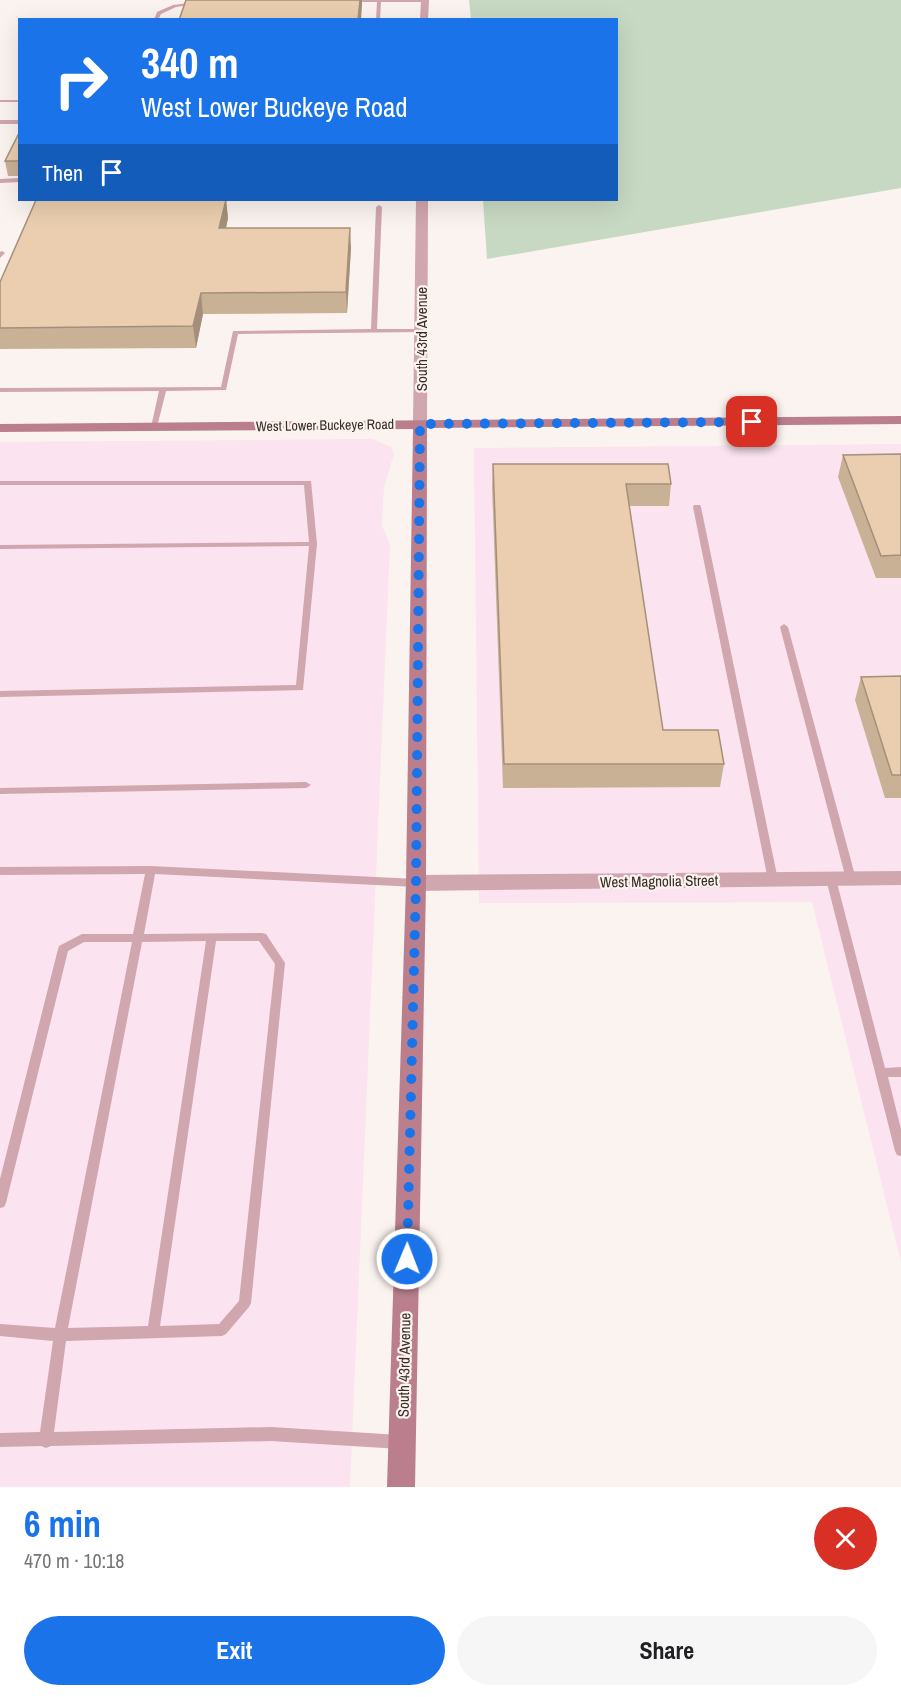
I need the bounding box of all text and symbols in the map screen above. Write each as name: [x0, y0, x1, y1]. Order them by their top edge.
text: 340 m: [141, 35, 239, 91]
icon: right: [42, 42, 120, 120]
text: West Lower Buckeye Road: [141, 89, 408, 125]
icon: arrive: [95, 156, 128, 189]
text: Then: [42, 158, 83, 188]
street label: South 43rd Avenue: [411, 287, 432, 391]
pin: [726, 396, 777, 447]
icon: arrive: [735, 405, 768, 438]
street label: West Lower Buckeye Road: [256, 415, 394, 435]
street label: West Magnolia Street: [600, 869, 719, 893]
position arrow: [375, 1227, 439, 1291]
street label: South 43rd Avenue: [393, 1312, 415, 1417]
text: 6 min: [24, 1500, 101, 1548]
button: close: [814, 1507, 877, 1570]
text: 470 m · 10:18: [24, 1547, 124, 1574]
button: Exit: [24, 1616, 445, 1685]
button: Share: [457, 1616, 877, 1685]

